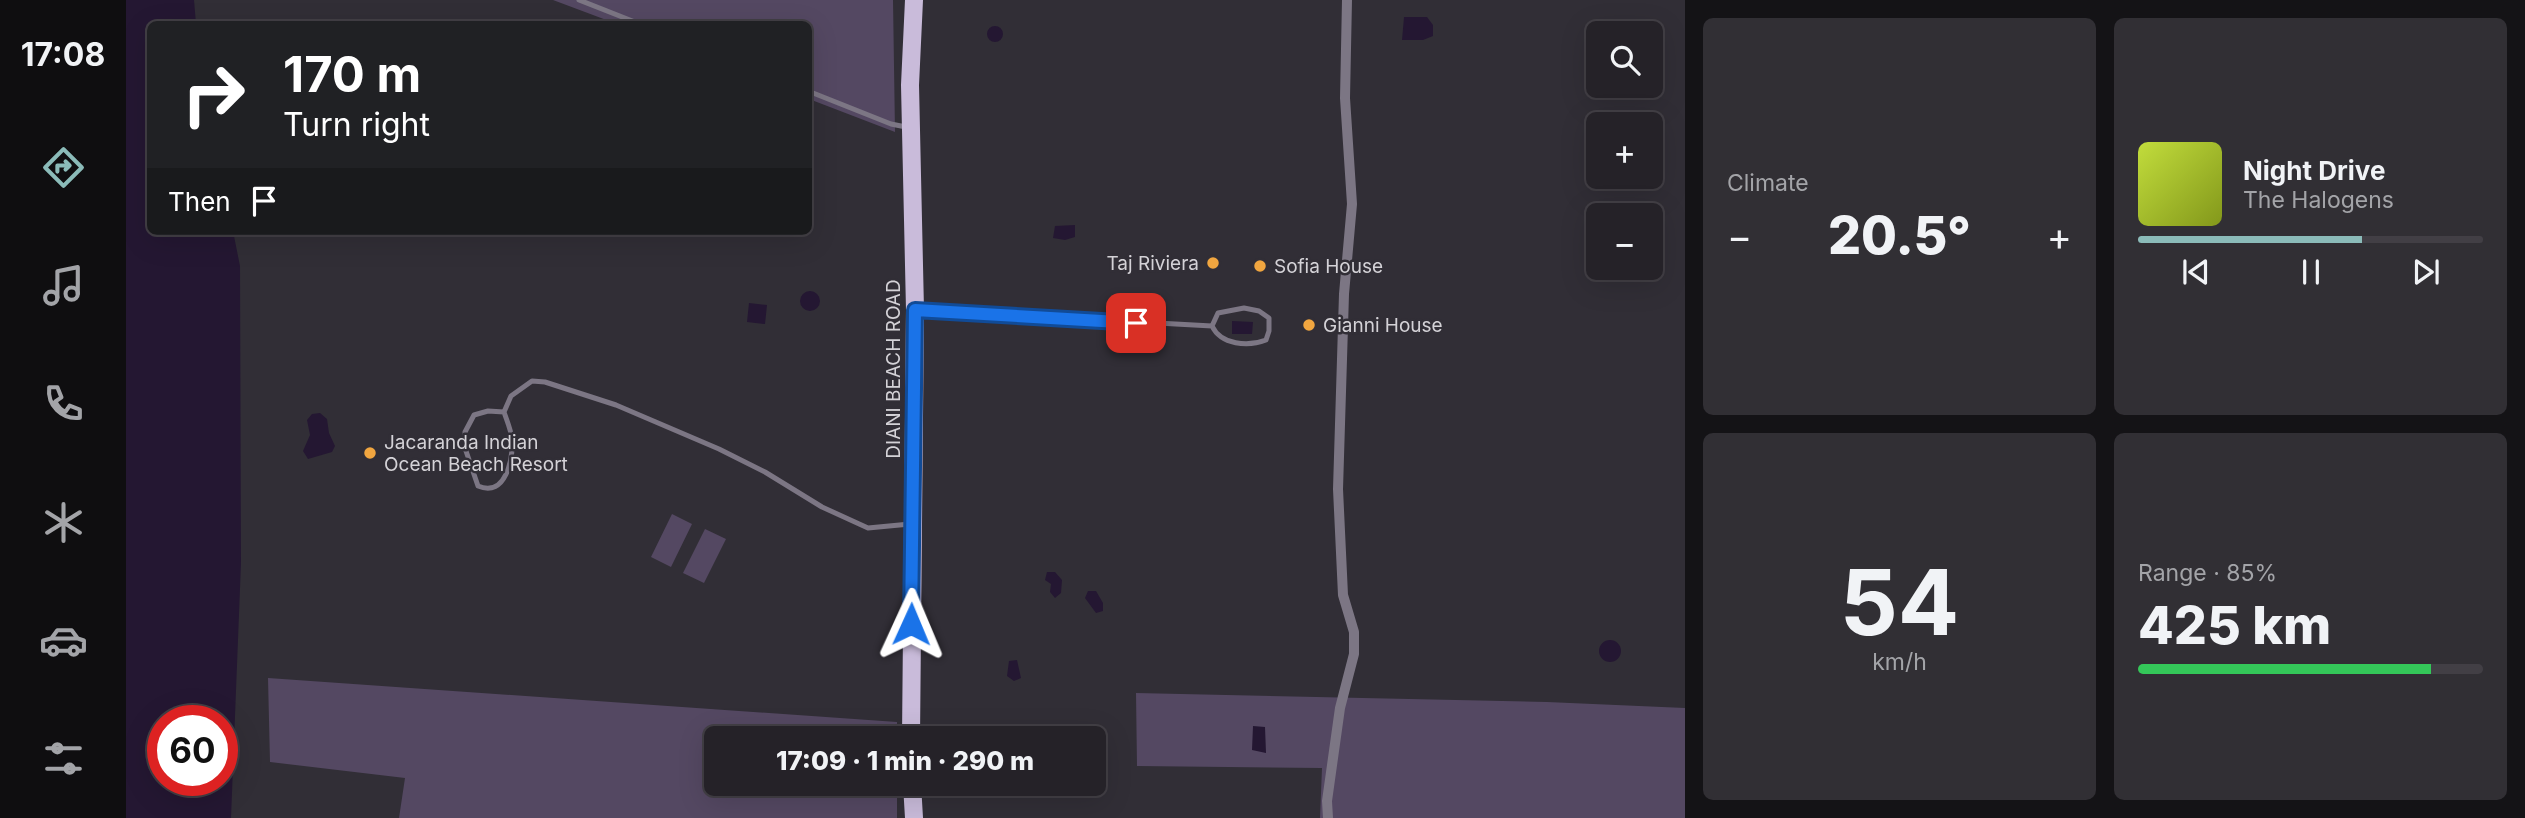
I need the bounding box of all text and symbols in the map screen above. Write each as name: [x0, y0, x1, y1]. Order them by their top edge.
map controls: [1586, 21, 1663, 280]
button: search: [1586, 21, 1663, 98]
text: 17:08: [21, 35, 105, 74]
text: 170 m: [283, 45, 421, 104]
icon: right: [168, 49, 259, 140]
text: Turn right: [283, 105, 430, 144]
button: +: [1586, 112, 1663, 189]
icon: directions: [39, 143, 88, 192]
text: Night Drive: [2243, 155, 2385, 186]
text: Climate: [1727, 169, 1809, 197]
icon: arrive: [245, 182, 283, 220]
text: Then: [168, 186, 231, 217]
text: The Halogens: [2243, 186, 2394, 214]
button: −: [1586, 203, 1663, 280]
text: 20.5°: [1828, 204, 1971, 267]
text: −: [1727, 213, 1752, 259]
text: +: [2047, 213, 2072, 259]
place label: Taj Riviera: [1107, 252, 1199, 275]
icon: previous: [2177, 253, 2215, 291]
icon: pause: [2292, 253, 2330, 291]
icon: next: [2407, 253, 2445, 291]
marker: Taj Riviera: [1205, 255, 1221, 271]
place label: Sofia House: [1274, 255, 1383, 278]
marker: Sofia House: [1252, 258, 1268, 274]
icon: music: [39, 261, 88, 310]
street label: DIANI BEACH ROAD: [882, 279, 905, 459]
pin: [1106, 293, 1166, 353]
icon: arrive: [1117, 304, 1155, 342]
place label: Gianni House: [1323, 314, 1443, 337]
marker: Gianni House: [1301, 317, 1317, 333]
icon: phone: [39, 379, 88, 428]
place label: Jacaranda Indian Ocean Beach Resort: [384, 431, 568, 476]
marker: Jacaranda Indian Ocean Beach Resort: [362, 445, 378, 461]
icon: climate: [39, 498, 88, 547]
text: 54: [1840, 547, 1959, 657]
text: Range · 85%: [2138, 559, 2277, 587]
position arrow: [874, 587, 948, 661]
text: 425 km: [2138, 594, 2331, 657]
icon: car: [39, 616, 88, 665]
text: km/h: [1872, 648, 1927, 676]
speed limit sign: 60: [147, 705, 238, 796]
icon: filters: [39, 734, 88, 783]
text: 17:09 · 1 min · 290 m: [776, 745, 1034, 776]

